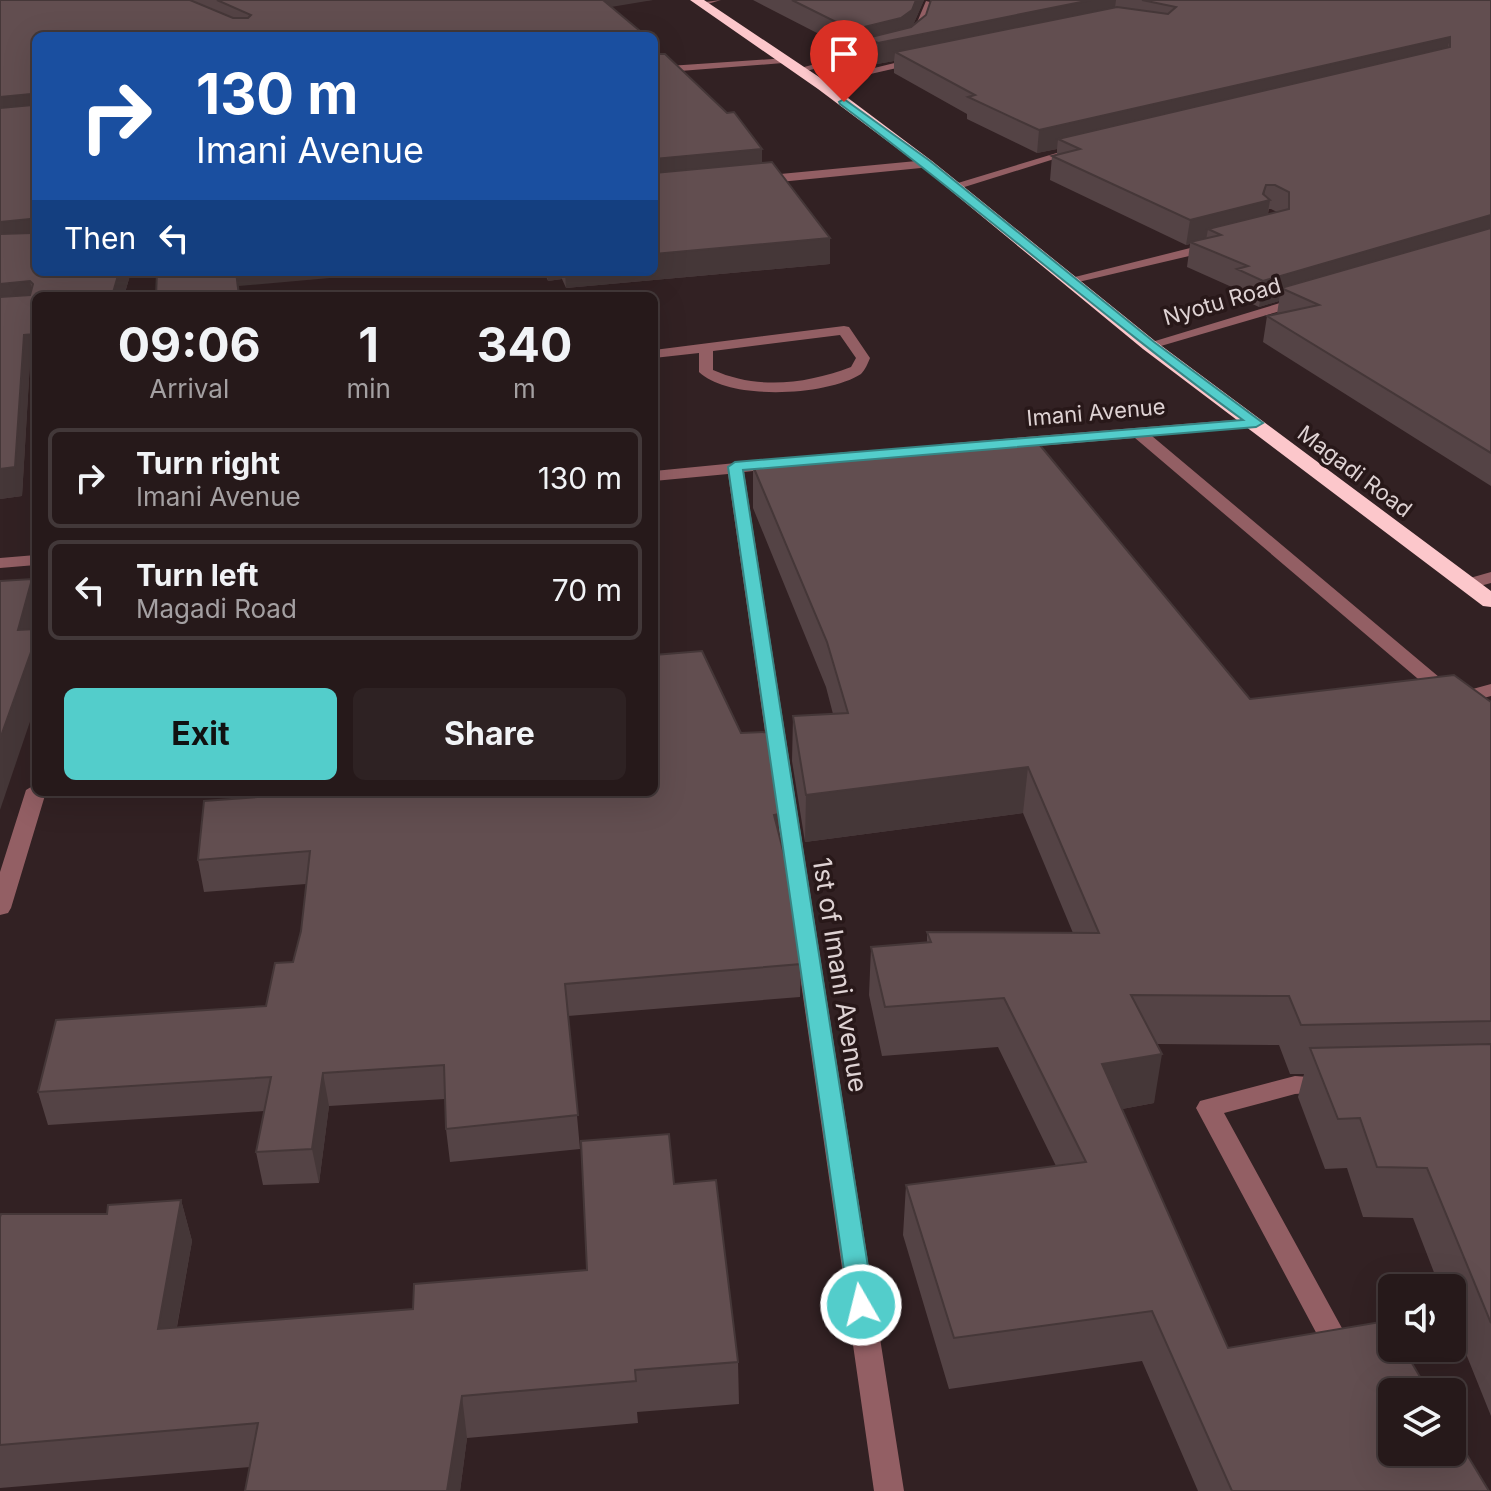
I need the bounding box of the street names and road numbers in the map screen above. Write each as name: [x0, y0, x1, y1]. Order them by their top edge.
street label: Nyotu Road: [1160, 272, 1284, 330]
street label: Imani Avenue: [1025, 393, 1167, 431]
street label: Magadi Road: [1293, 420, 1417, 522]
street label: 1st of Imani Avenue: [807, 855, 874, 1095]

